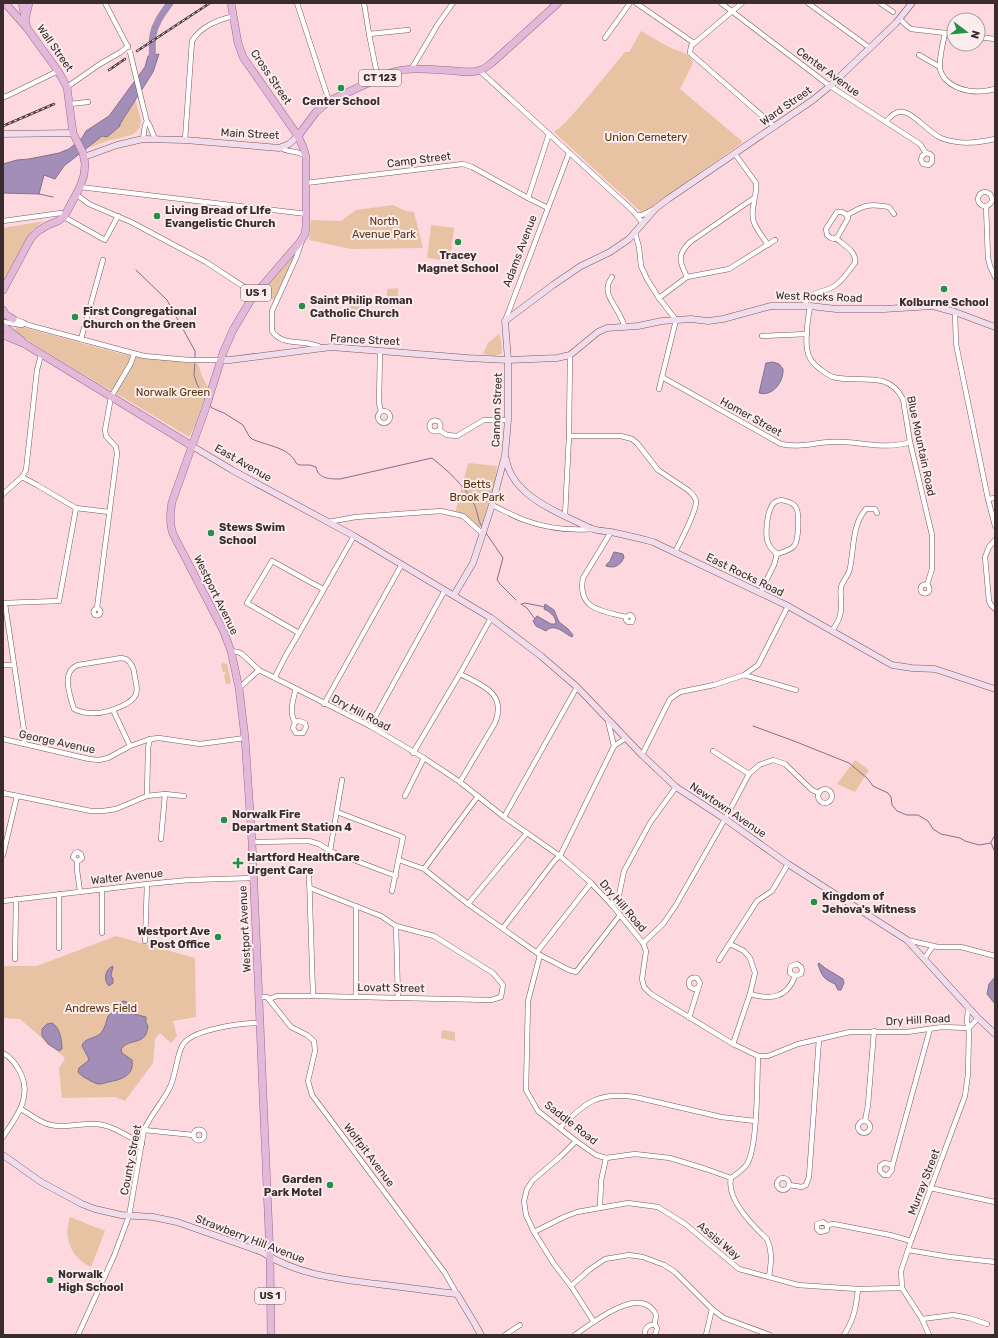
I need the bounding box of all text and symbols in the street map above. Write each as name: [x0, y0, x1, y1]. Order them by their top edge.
north arrow: [946, 12, 986, 52]
street label: Wall Street: [34, 22, 76, 75]
text: N: [968, 29, 982, 40]
street label: Center Avenue: [794, 45, 862, 99]
street label: Cross Street: [248, 47, 295, 108]
road number: CT 123: [359, 70, 401, 86]
marker: Center School: [336, 83, 346, 93]
street label: Ward Street: [758, 83, 815, 128]
place label: Center School: [302, 95, 380, 108]
street label: Main Street: [220, 126, 280, 142]
park label: Union Cemetery: [605, 131, 687, 144]
street label: Camp Street: [386, 150, 452, 170]
place label: Living Bread of LIfe Evangelistic Church: [165, 204, 275, 230]
marker: Living Bread of LIfe Evangelistic Church: [152, 211, 162, 221]
street label: Adams Avenue: [500, 213, 540, 289]
park label: North Avenue Park: [352, 215, 416, 241]
marker: Tracey Magnet School: [453, 237, 463, 247]
place label: Tracey Magnet School: [417, 249, 499, 275]
marker: Kolburne School: [939, 284, 949, 294]
road number: US 1: [241, 285, 271, 301]
street label: West Rocks Road: [775, 289, 863, 305]
place label: Saint Philip Roman Catholic Church: [310, 294, 413, 320]
place label: Kolburne School: [899, 296, 989, 309]
marker: Saint Philip Roman Catholic Church: [297, 301, 307, 311]
place label: First Congregational Church on the Green: [83, 305, 197, 331]
marker: First Congregational Church on the Green: [70, 312, 80, 322]
street label: France Street: [330, 332, 401, 348]
street label: Cannon Street: [489, 372, 505, 447]
park label: Norwalk Green: [136, 386, 210, 399]
street label: Homer Street: [718, 395, 785, 440]
street label: Blue Mountain Road: [904, 395, 938, 497]
street label: East Avenue: [212, 441, 274, 485]
park label: Betts Brook Park: [449, 478, 505, 504]
place label: Stews Swim School: [219, 521, 285, 547]
marker: Stews Swim School: [206, 528, 216, 538]
street label: East Rocks Road: [704, 551, 786, 599]
street label: Westport Avenue: [191, 553, 241, 637]
street label: Dry Hill Road: [329, 692, 393, 734]
street label: George Avenue: [18, 728, 96, 756]
street label: Newtown Avenue: [687, 780, 769, 840]
place label: Norwalk Fire Department Station 4: [232, 808, 352, 834]
marker: Norwalk Fire Department Station 4: [219, 815, 229, 825]
place label: Hartford HealthCare Urgent Care: [247, 851, 360, 877]
marker: Hartford HealthCare Urgent Care: [232, 857, 244, 869]
street label: Walter Avenue: [90, 867, 164, 887]
street label: Dry Hill Road: [597, 877, 649, 935]
street label: Westport Avenue: [236, 885, 254, 973]
place label: Kingdom of Jehova's Witness: [822, 890, 916, 916]
marker: Kingdom of Jehova's Witness: [809, 897, 819, 907]
place label: Westport Ave Post Office: [137, 925, 210, 951]
marker: Westport Ave Post Office: [213, 932, 223, 942]
street label: Lovatt Street: [357, 981, 425, 995]
park label: Andrews Field: [65, 1002, 137, 1015]
street label: Dry Hill Road: [885, 1012, 951, 1028]
street label: Saddle Road: [542, 1098, 600, 1148]
street label: Wolfpit Avenue: [341, 1121, 397, 1189]
street label: County Street: [118, 1123, 144, 1196]
street label: Murray Street: [905, 1146, 943, 1217]
place label: Garden Park Motel: [264, 1173, 322, 1199]
marker: Garden Park Motel: [325, 1180, 335, 1190]
street label: Strawberry Hill Avenue: [193, 1212, 307, 1266]
street label: Assisi Way: [695, 1219, 743, 1263]
place label: Norwalk High School: [58, 1268, 123, 1294]
marker: Norwalk High School: [45, 1275, 55, 1285]
road number: US 1: [255, 1288, 285, 1304]

